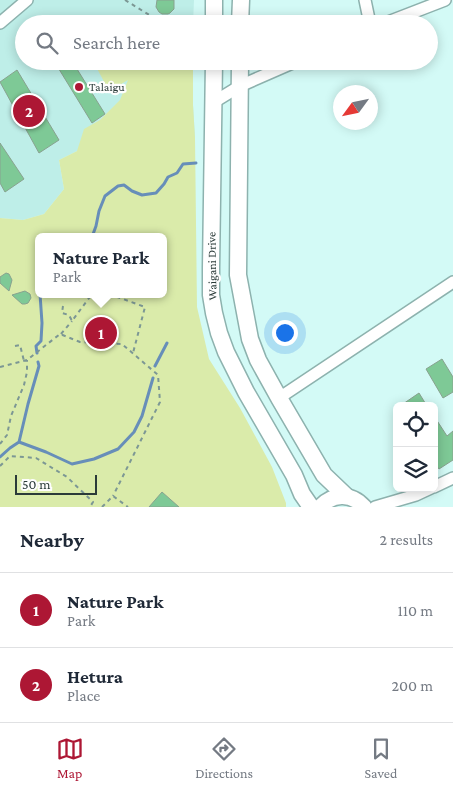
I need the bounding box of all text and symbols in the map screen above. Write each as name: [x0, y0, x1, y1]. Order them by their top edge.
search box: [15, 15, 438, 70]
icon: search: [33, 29, 61, 57]
text: Search here: [73, 32, 160, 53]
place label: Talaigu: [89, 80, 125, 94]
marker: Talaigu: [73, 81, 85, 93]
north arrow: [333, 85, 378, 130]
pin: 2: [13, 92, 45, 130]
street label: Waigani Drive: [204, 232, 220, 300]
popup: [35, 233, 167, 298]
text: Nature Park: [53, 247, 149, 268]
text: Park: [53, 268, 81, 285]
pin: 1: [85, 314, 117, 352]
your location: [272, 320, 298, 346]
map controls: [393, 402, 438, 492]
button: locate: [393, 402, 438, 447]
button: layers: [393, 447, 438, 492]
scale bar: [15, 472, 98, 495]
text: 50 m: [22, 476, 50, 492]
text: Nearby: [20, 528, 84, 552]
text: 2 results: [380, 531, 433, 548]
text: Nature Park: [67, 591, 163, 612]
text: 1: [33, 602, 39, 619]
text: 110 m: [397, 602, 433, 619]
text: Park: [67, 612, 95, 629]
text: Hetura: [67, 666, 123, 687]
text: 2: [32, 677, 40, 694]
text: 200 m: [391, 677, 433, 694]
text: Place: [67, 687, 100, 704]
tab: Map: [56, 735, 84, 781]
tab: Directions: [195, 735, 253, 781]
tab: Saved: [364, 735, 397, 781]

